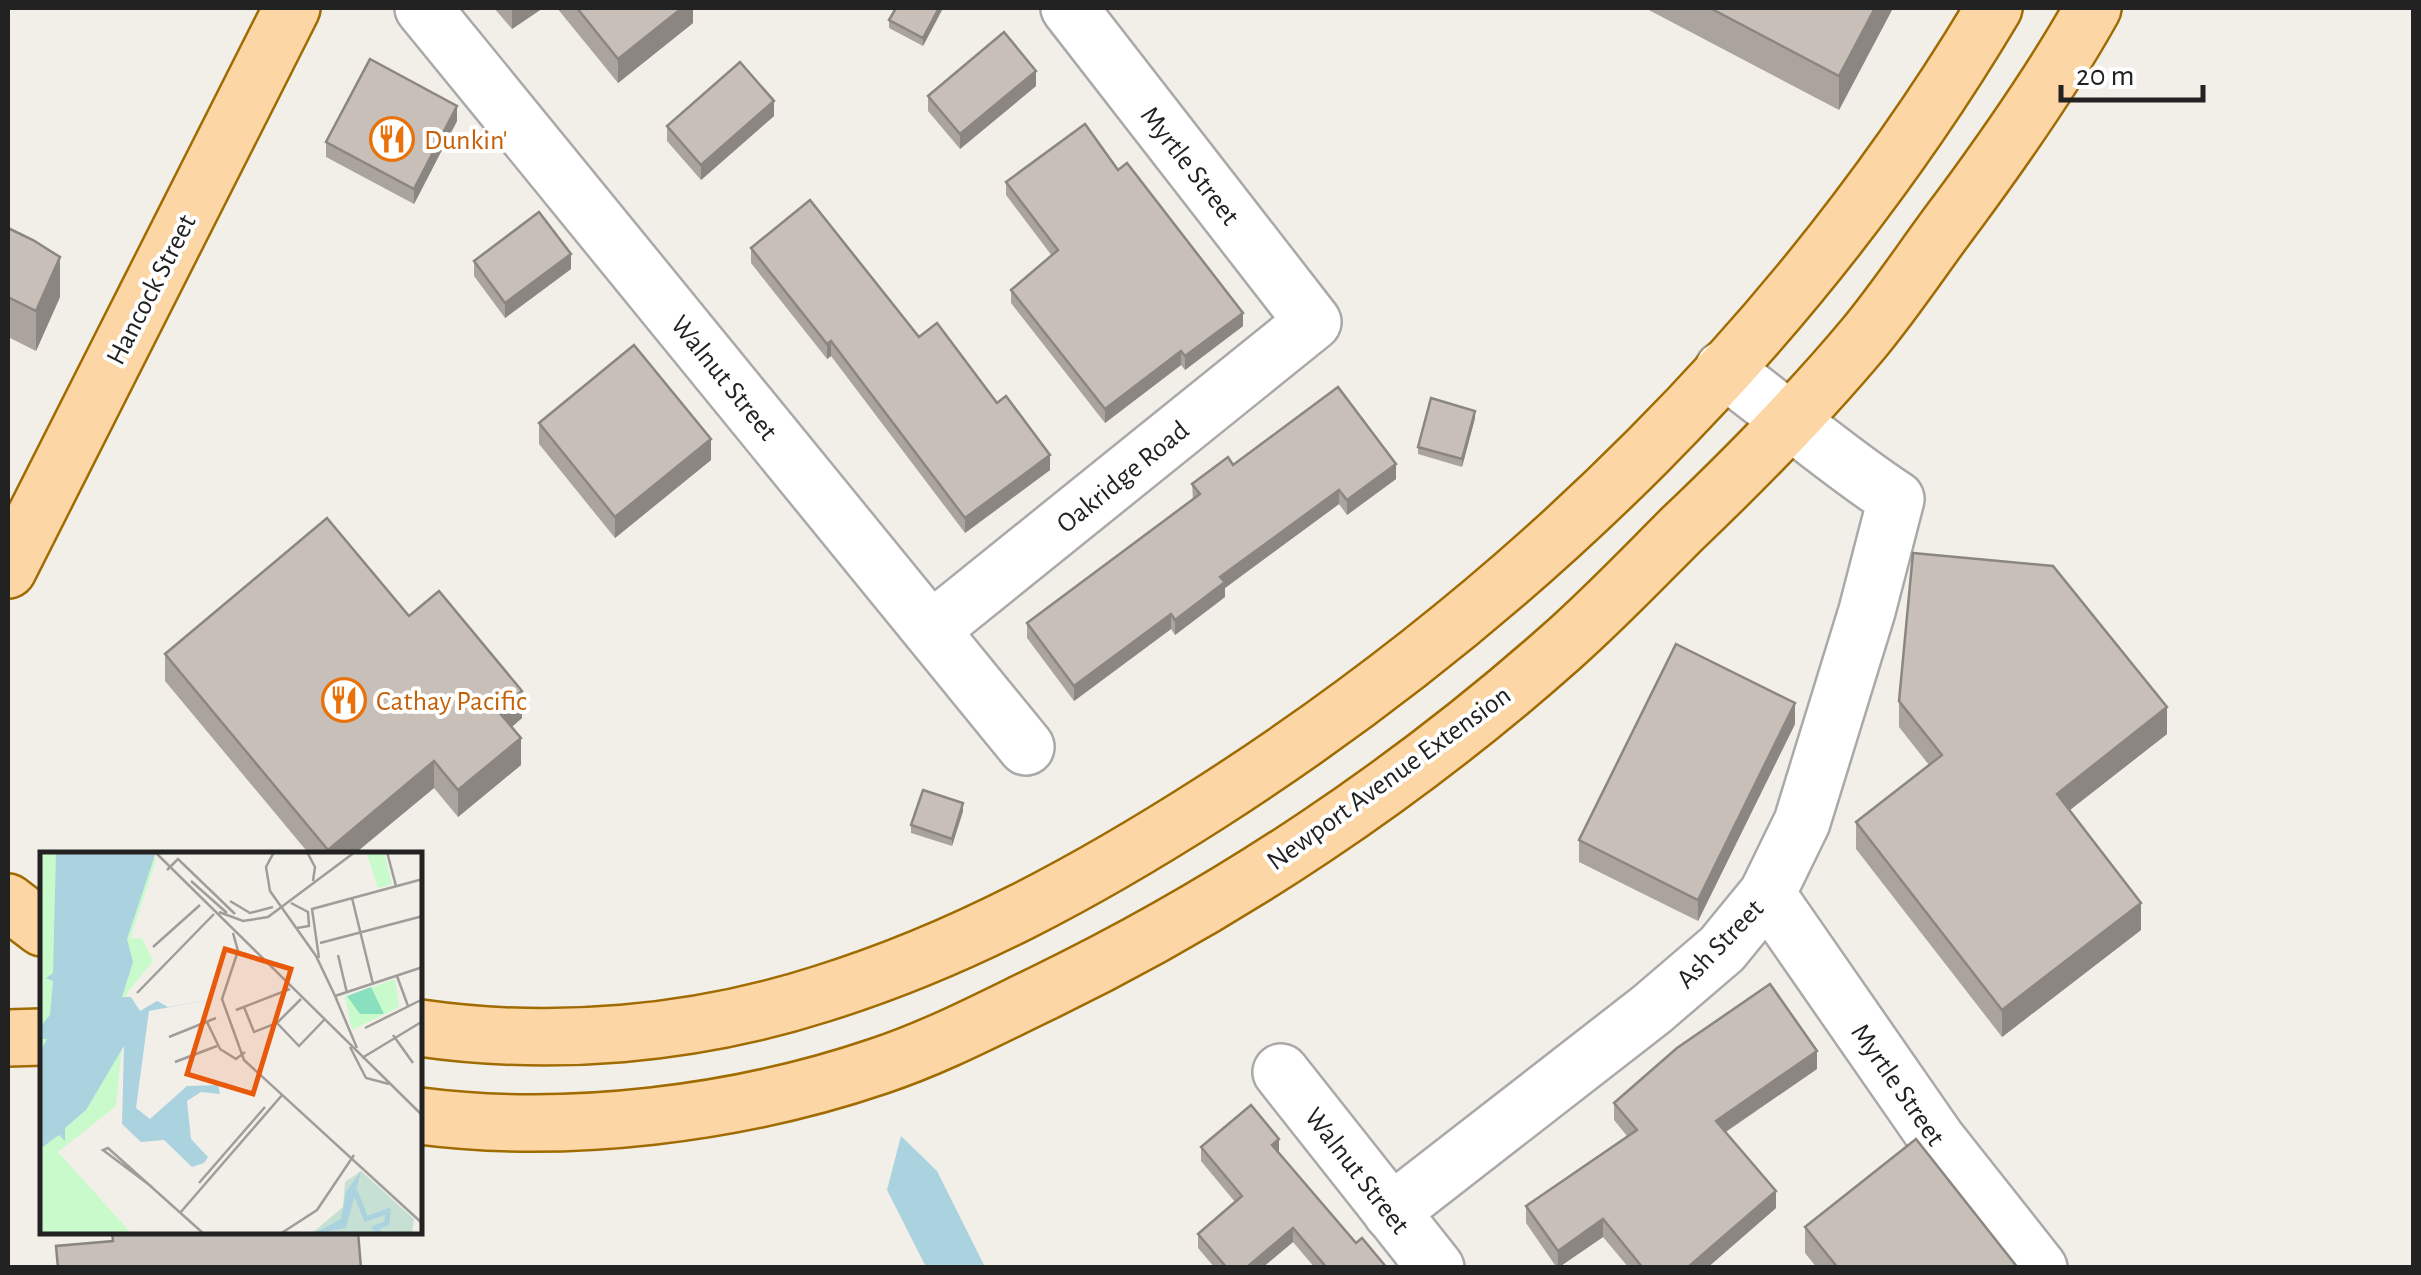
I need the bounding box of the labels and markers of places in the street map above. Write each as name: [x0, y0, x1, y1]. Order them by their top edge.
restaurant icon: Dunkin': [369, 116, 415, 162]
place label: Dunkin': [424, 127, 507, 155]
restaurant icon: Cathay Pacific: [321, 677, 367, 723]
place label: Cathay Pacific: [376, 688, 527, 716]

